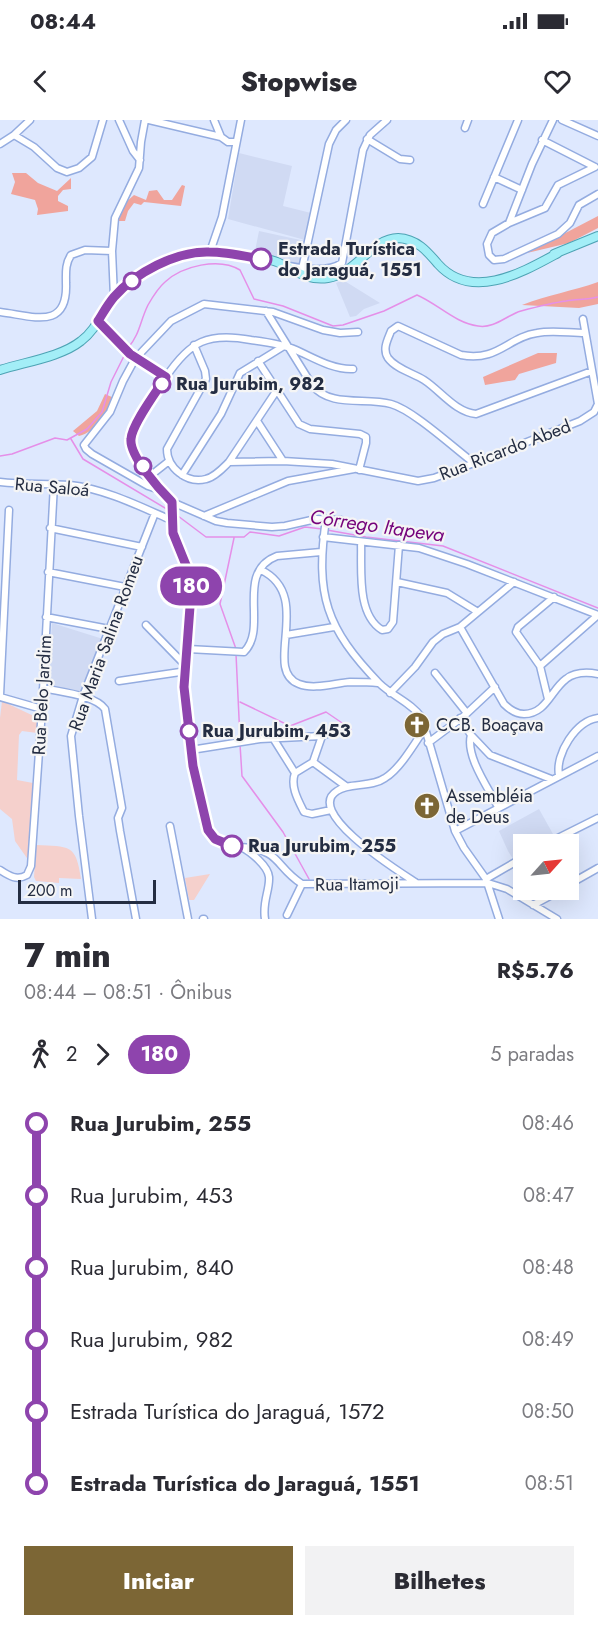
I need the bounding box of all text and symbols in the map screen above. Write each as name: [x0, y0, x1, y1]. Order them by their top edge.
text: 08:44: [30, 5, 96, 37]
text: Stopwise: [240, 62, 358, 101]
icon: back: [24, 65, 57, 98]
icon: heart: [541, 65, 574, 98]
place label: Estrada Turística do Jaraguá, 1551: [278, 236, 422, 283]
marker: Estrada Turística do Jaraguá, 1551: [250, 248, 272, 270]
unlabelled marker: [123, 272, 141, 290]
place label: Rua Jurubim, 982: [176, 371, 325, 397]
marker: Rua Jurubim, 982: [153, 375, 171, 393]
street label: Rua Ricardo Abed: [435, 413, 575, 487]
unlabelled marker: [134, 457, 152, 475]
street label: Rua Saloá: [14, 471, 90, 503]
water label: Córrego Itapeva: [308, 502, 446, 550]
street label: Rua Maria Salina Romeu: [62, 552, 150, 734]
line badge: 180: [156, 566, 225, 606]
text: 180: [172, 571, 210, 601]
street label: Rua Belo Jardim: [26, 634, 58, 756]
church icon: CCB. Boaçava: [402, 710, 432, 740]
place label: CCB. Boaçava: [436, 712, 544, 738]
place label: Rua Jurubim, 453: [202, 718, 351, 744]
marker: Rua Jurubim, 453: [180, 722, 198, 740]
place label: Assembléia de Deus: [446, 783, 533, 830]
church icon: Assembléia de Deus: [412, 791, 442, 821]
place label: Rua Jurubim, 255: [248, 833, 396, 859]
north arrow: [513, 834, 579, 900]
map controls: [513, 834, 579, 900]
marker: Rua Jurubim, 255: [221, 835, 243, 857]
street label: Rua Itamoji: [315, 870, 399, 898]
scale bar: [18, 877, 156, 905]
text: 200 m: [27, 879, 73, 902]
text: 7 min: [24, 932, 111, 979]
text: R$5.76: [497, 954, 574, 986]
text: 08:44 – 08:51 · Ônibus: [24, 978, 232, 1007]
icon: walk: [24, 1038, 57, 1071]
icon: forward: [86, 1038, 119, 1071]
text: 180: [140, 1039, 178, 1069]
text: 2: [66, 1040, 77, 1069]
text: 5 paradas: [490, 1040, 574, 1069]
text: Rua Jurubim, 255: [70, 1107, 251, 1139]
text: 08:46: [522, 1109, 574, 1138]
text: Rua Jurubim, 453: [70, 1179, 233, 1211]
text: 08:47: [523, 1181, 574, 1210]
text: Rua Jurubim, 840: [70, 1251, 234, 1283]
text: 08:48: [523, 1253, 574, 1282]
text: Rua Jurubim, 982: [70, 1323, 233, 1355]
text: 08:49: [522, 1325, 574, 1354]
text: Estrada Turística do Jaraguá, 1572: [70, 1395, 385, 1427]
text: 08:50: [522, 1397, 574, 1426]
text: Estrada Turística do Jaraguá, 1551: [70, 1467, 420, 1499]
text: 08:51: [525, 1469, 574, 1498]
button: Iniciar: [24, 1546, 293, 1615]
button: Bilhetes: [305, 1546, 574, 1615]

